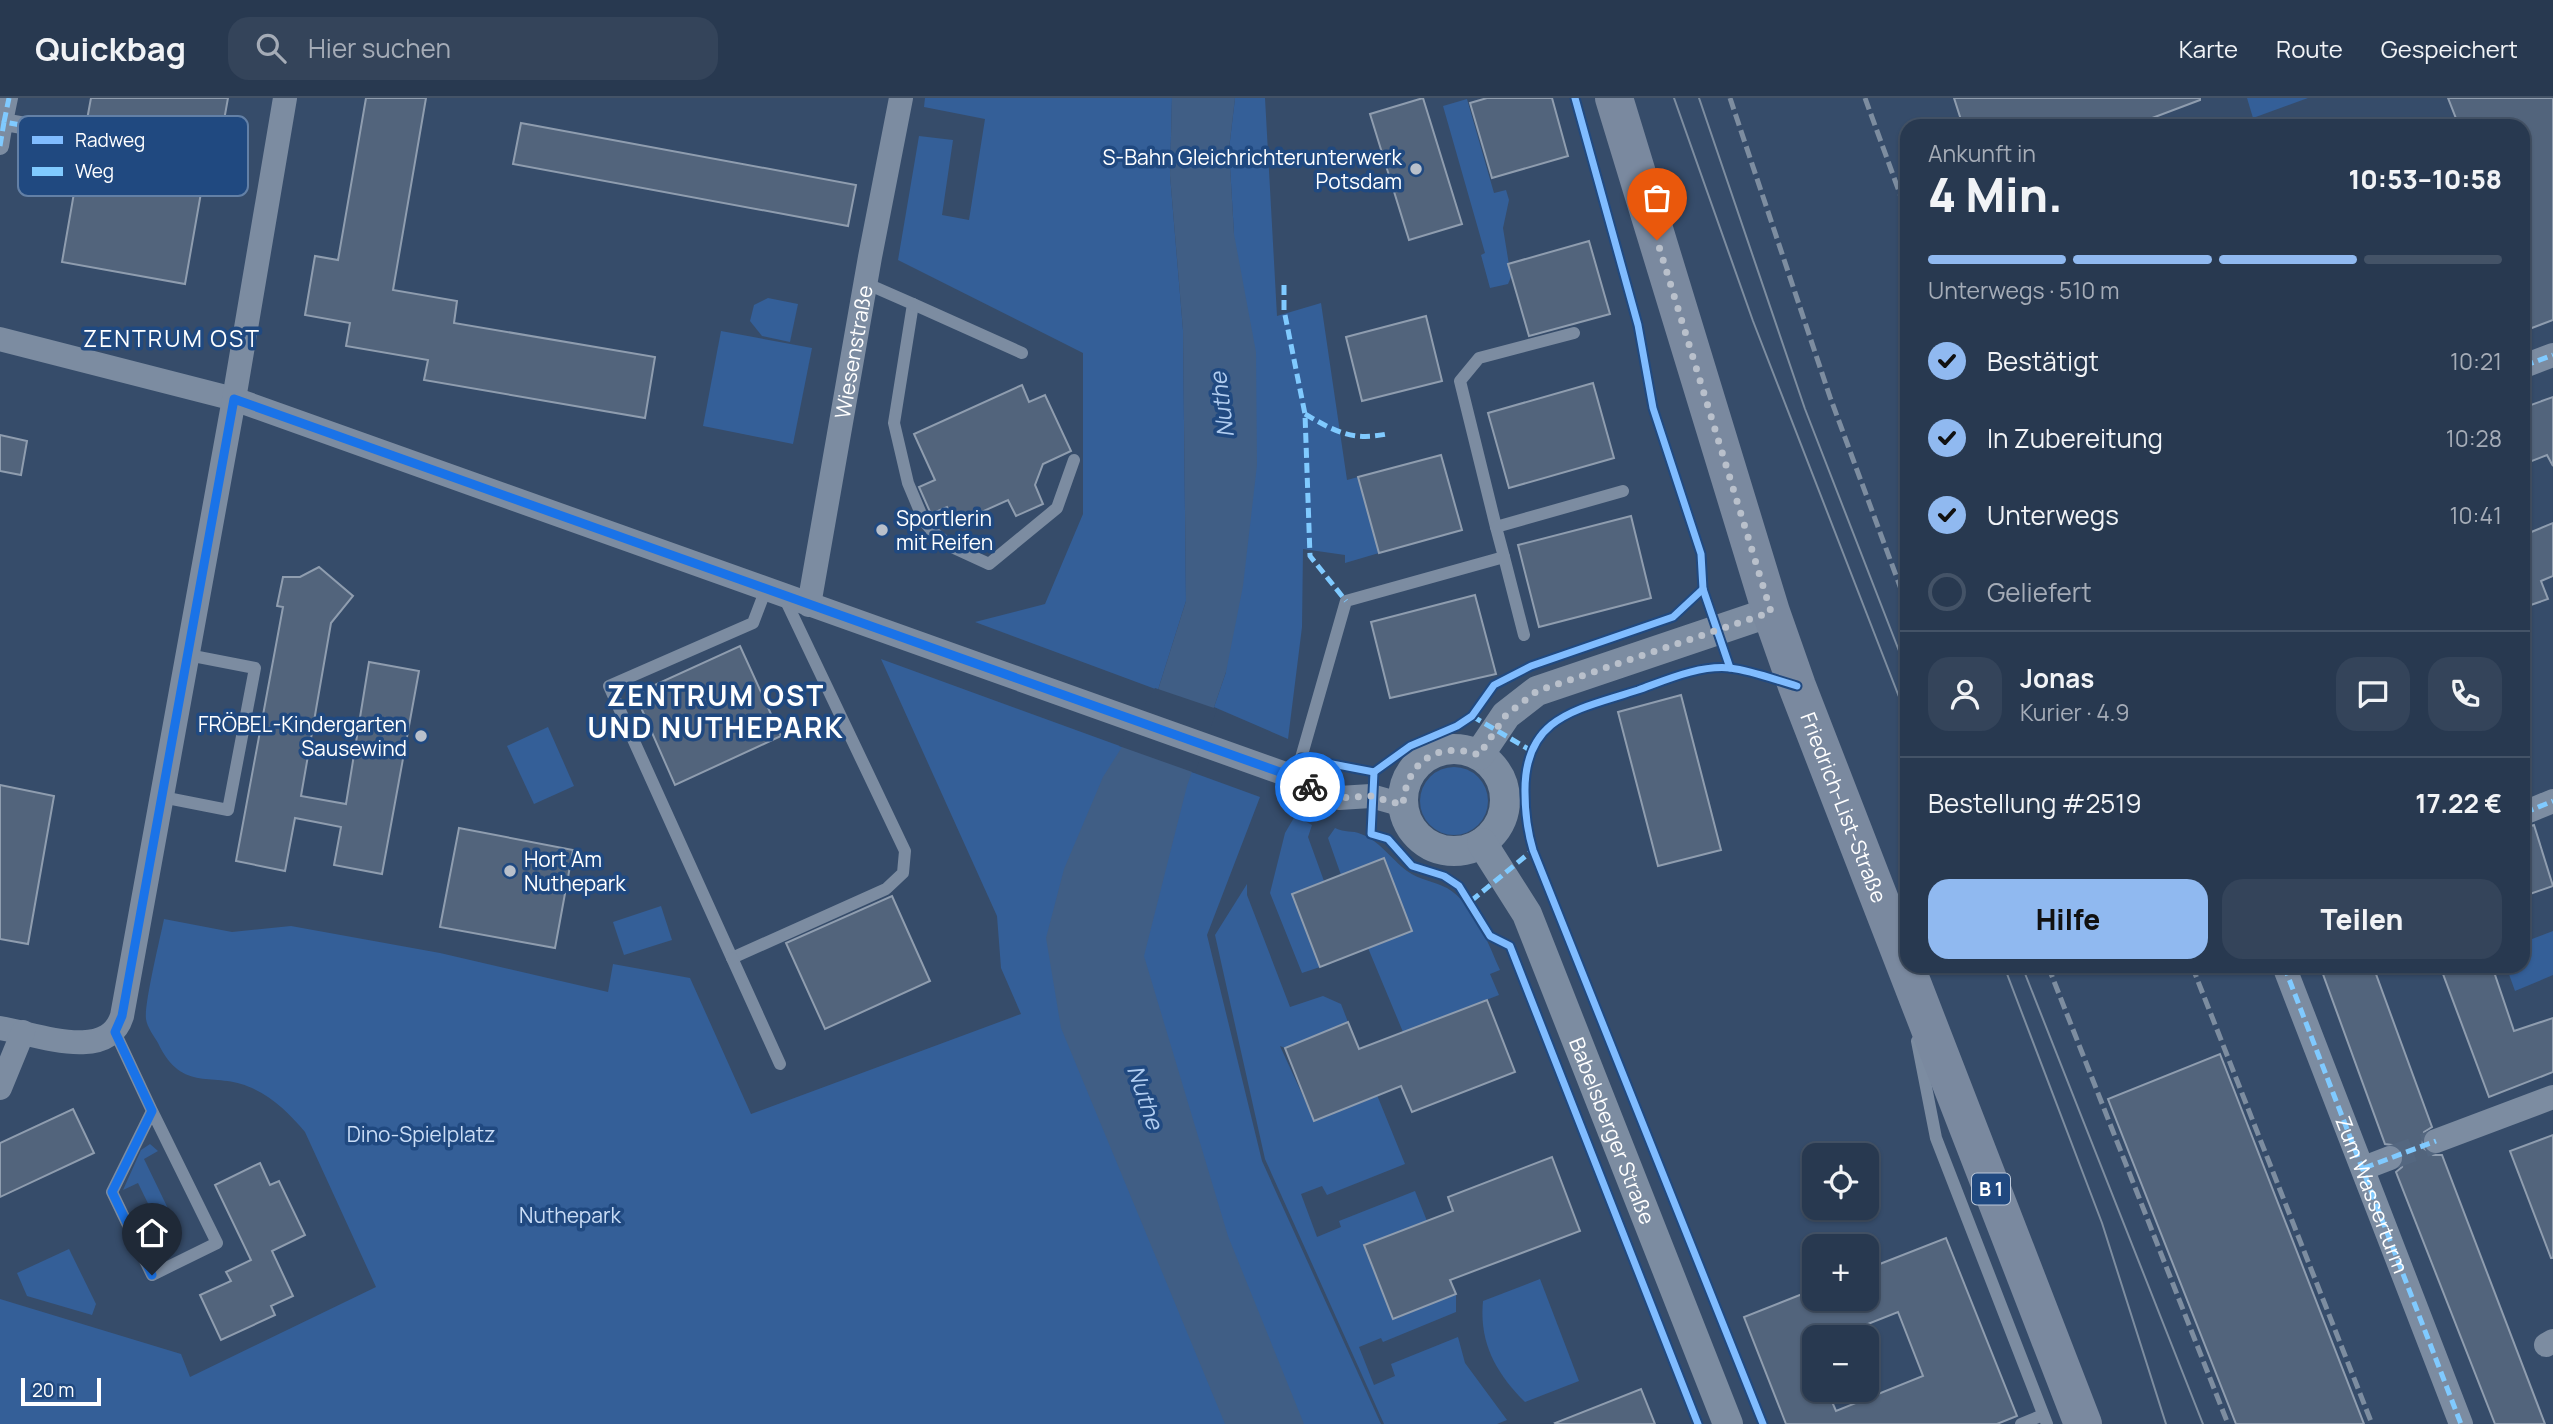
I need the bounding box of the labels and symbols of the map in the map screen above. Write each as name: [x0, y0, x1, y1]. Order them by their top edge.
legend: [18, 116, 248, 196]
text: Radweg: [75, 127, 145, 153]
place label: S-Bahn Gleichrichterunterwerk Potsdam: [1102, 143, 1403, 195]
text: Weg: [75, 158, 114, 184]
marker: S-Bahn Gleichrichterunterwerk Potsdam: [1408, 161, 1424, 177]
pin: [1627, 168, 1687, 240]
street label: Wiesenstraße: [828, 283, 879, 421]
district label: ZENTRUM OST: [83, 322, 261, 354]
water label: Nuthe: [1201, 369, 1241, 440]
place label: Sportlerin mit Reifen: [896, 504, 993, 556]
marker: Sportlerin mit Reifen: [874, 522, 890, 538]
district label: ZENTRUM OST UND NUTHEPARK: [587, 676, 845, 746]
street label: Friedrich-List-Straße: [1794, 708, 1894, 907]
place label: FRÖBEL-Kindergarten Sausewind: [198, 710, 407, 762]
marker: FRÖBEL-Kindergarten Sausewind: [413, 728, 429, 744]
courier: [1275, 752, 1345, 822]
place label: Hort Am Nuthepark: [524, 845, 626, 897]
marker: Hort Am Nuthepark: [502, 863, 518, 879]
street label: Babelsberger Straße: [1563, 1033, 1662, 1228]
water label: Nuthe: [1120, 1061, 1172, 1135]
street label: Zum Wasserturm: [2329, 1112, 2415, 1277]
park label: Dino-Spielplatz: [347, 1120, 495, 1148]
road number: B 1: [1972, 1174, 2010, 1204]
park label: Nuthepark: [519, 1201, 621, 1229]
pin: [122, 1203, 182, 1275]
scale bar: [21, 1375, 102, 1407]

